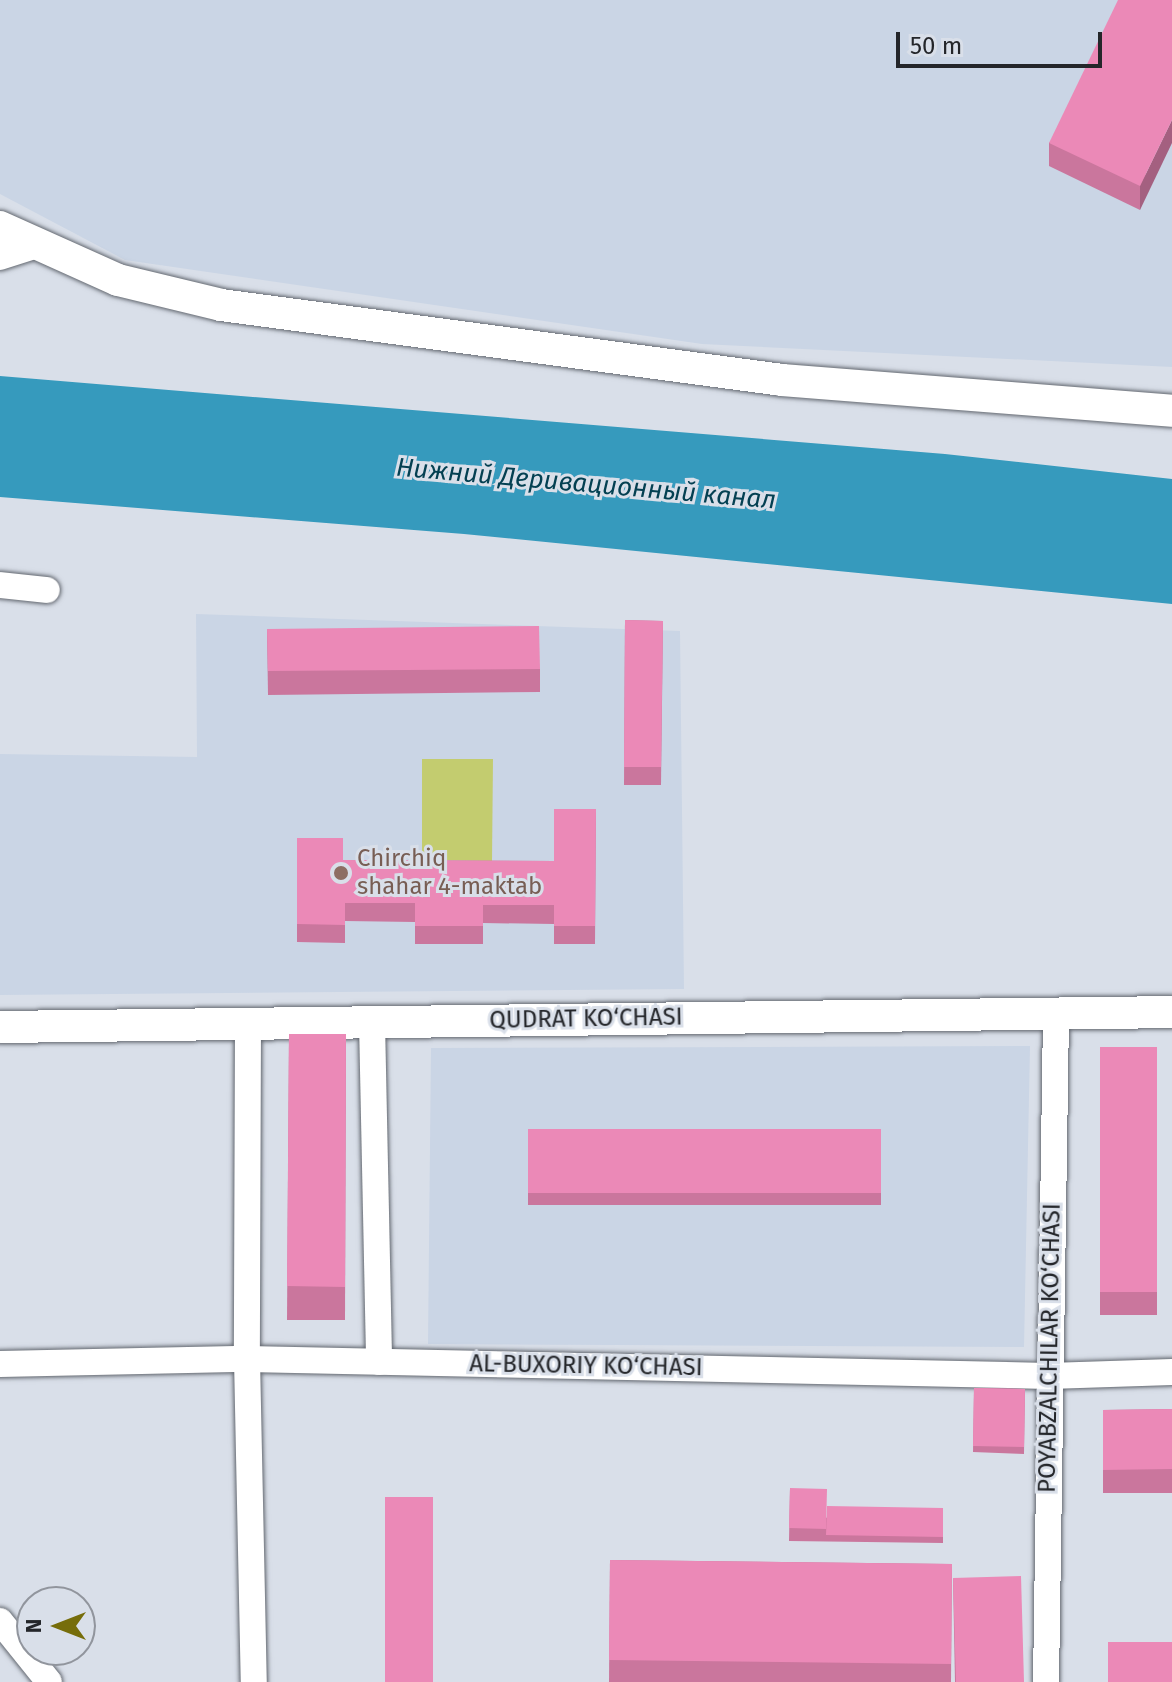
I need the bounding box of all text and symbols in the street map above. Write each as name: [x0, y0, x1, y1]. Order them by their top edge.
scale bar: [900, 16, 1106, 66]
text: 50 m: [910, 32, 962, 60]
water label: Нижний Деривационный канал: [395, 452, 777, 516]
place label: Chirchiq shahar 4-maktab: [357, 845, 542, 901]
marker: Chirchiq shahar 4-maktab: [332, 864, 350, 882]
street label: QUDRAT KO‘CHASI: [489, 1003, 683, 1035]
street label: POYABZALCHILAR KO‘CHASI: [1033, 1203, 1067, 1493]
street label: AL-BUXORIY KO‘CHASI: [469, 1350, 703, 1382]
north arrow: [16, 1586, 96, 1666]
text: N: [20, 1619, 47, 1633]

